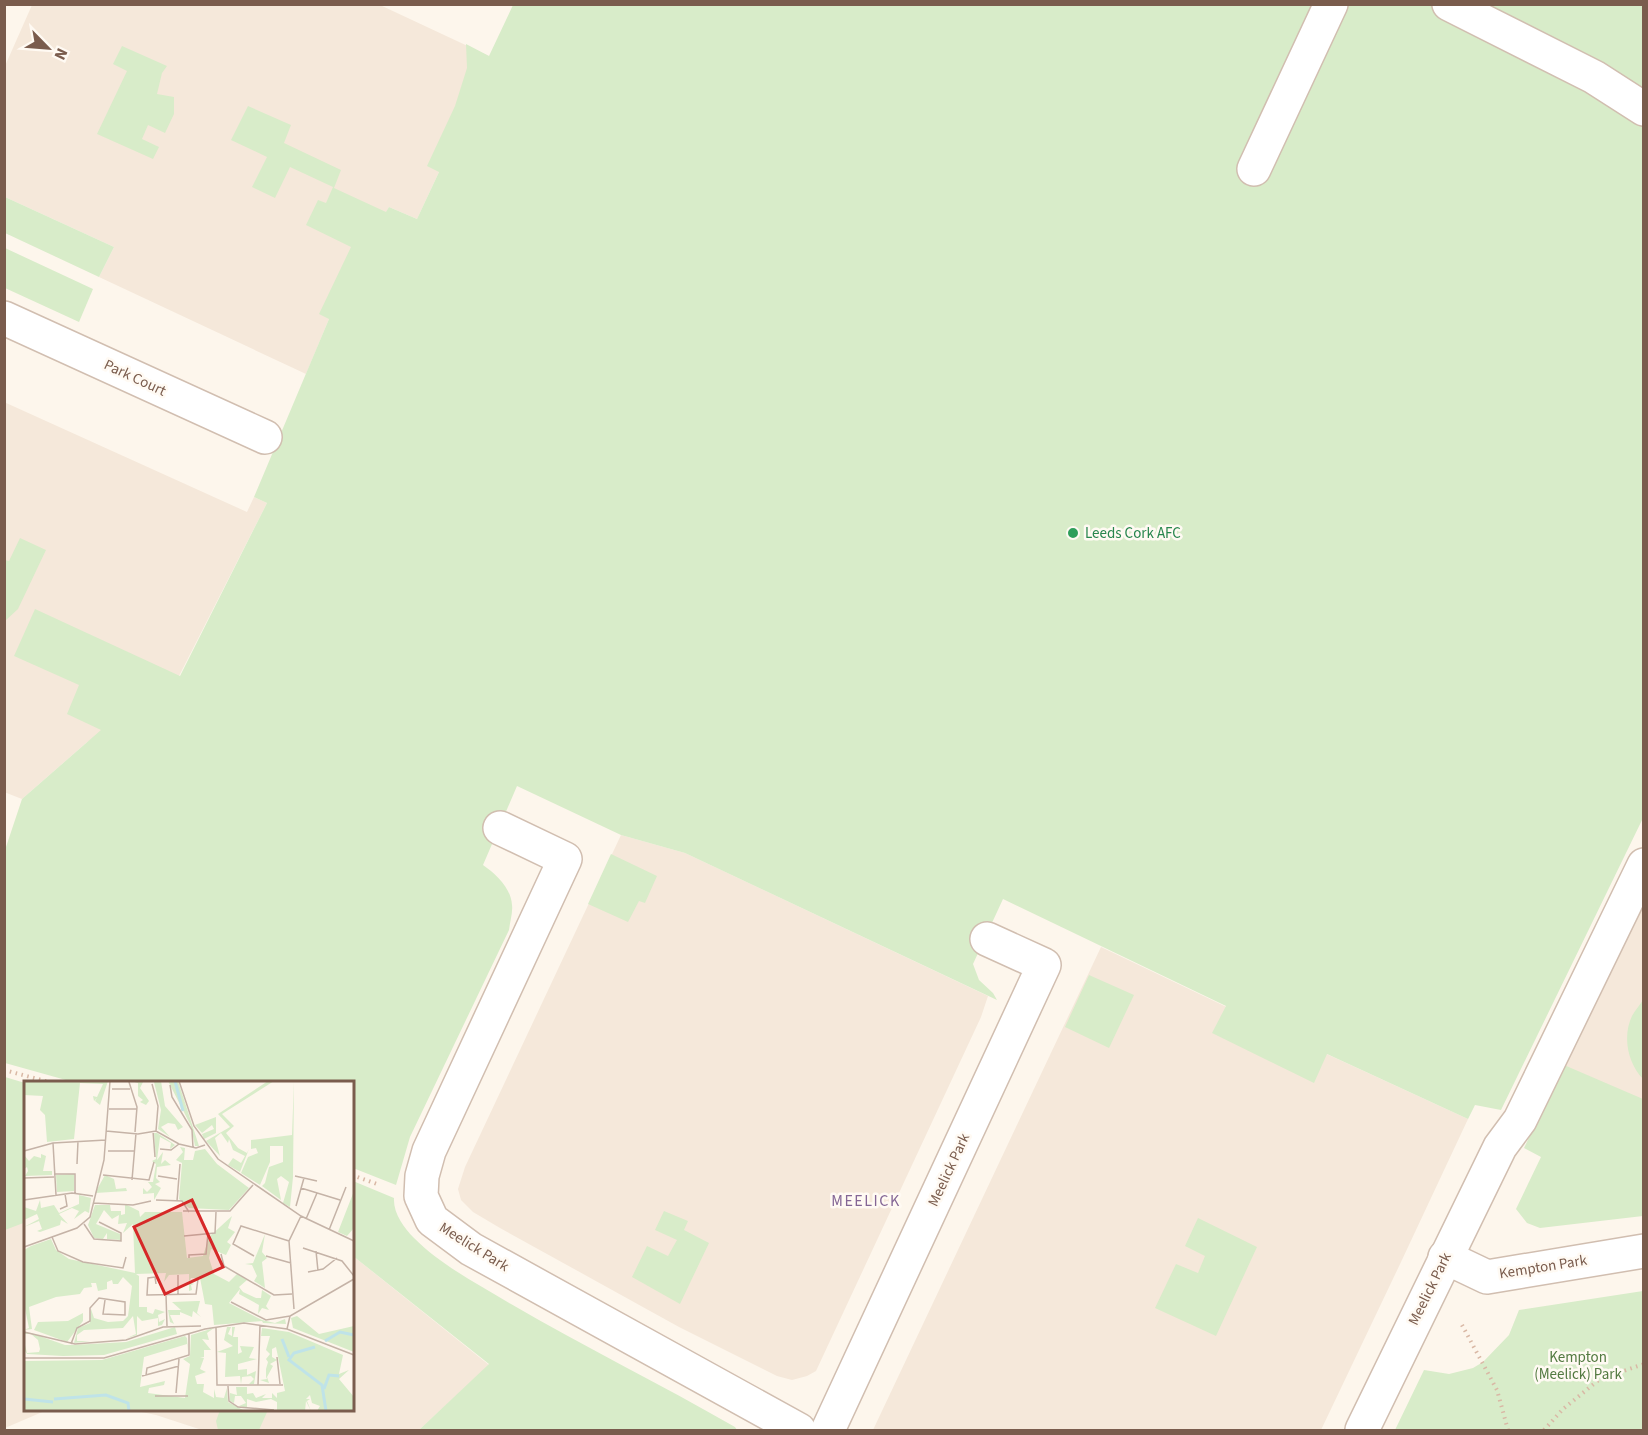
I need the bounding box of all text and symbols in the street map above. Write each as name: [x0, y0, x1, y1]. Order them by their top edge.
north arrow: [18, 18, 78, 78]
text: N: [48, 44, 73, 63]
street label: Park Court: [101, 355, 169, 401]
place label: Leeds Cork AFC: [1085, 523, 1181, 544]
marker: Leeds Cork AFC: [1066, 526, 1080, 540]
inset map: [24, 1081, 354, 1411]
street label: Meelick Park: [923, 1129, 975, 1210]
district label: MEELICK: [831, 1190, 901, 1212]
street label: Meelick Park: [435, 1217, 513, 1277]
street label: Meelick Park: [1403, 1249, 1457, 1329]
street label: Kempton Park: [1498, 1250, 1589, 1284]
park label: Kempton (Meelick) Park: [1534, 1347, 1622, 1385]

